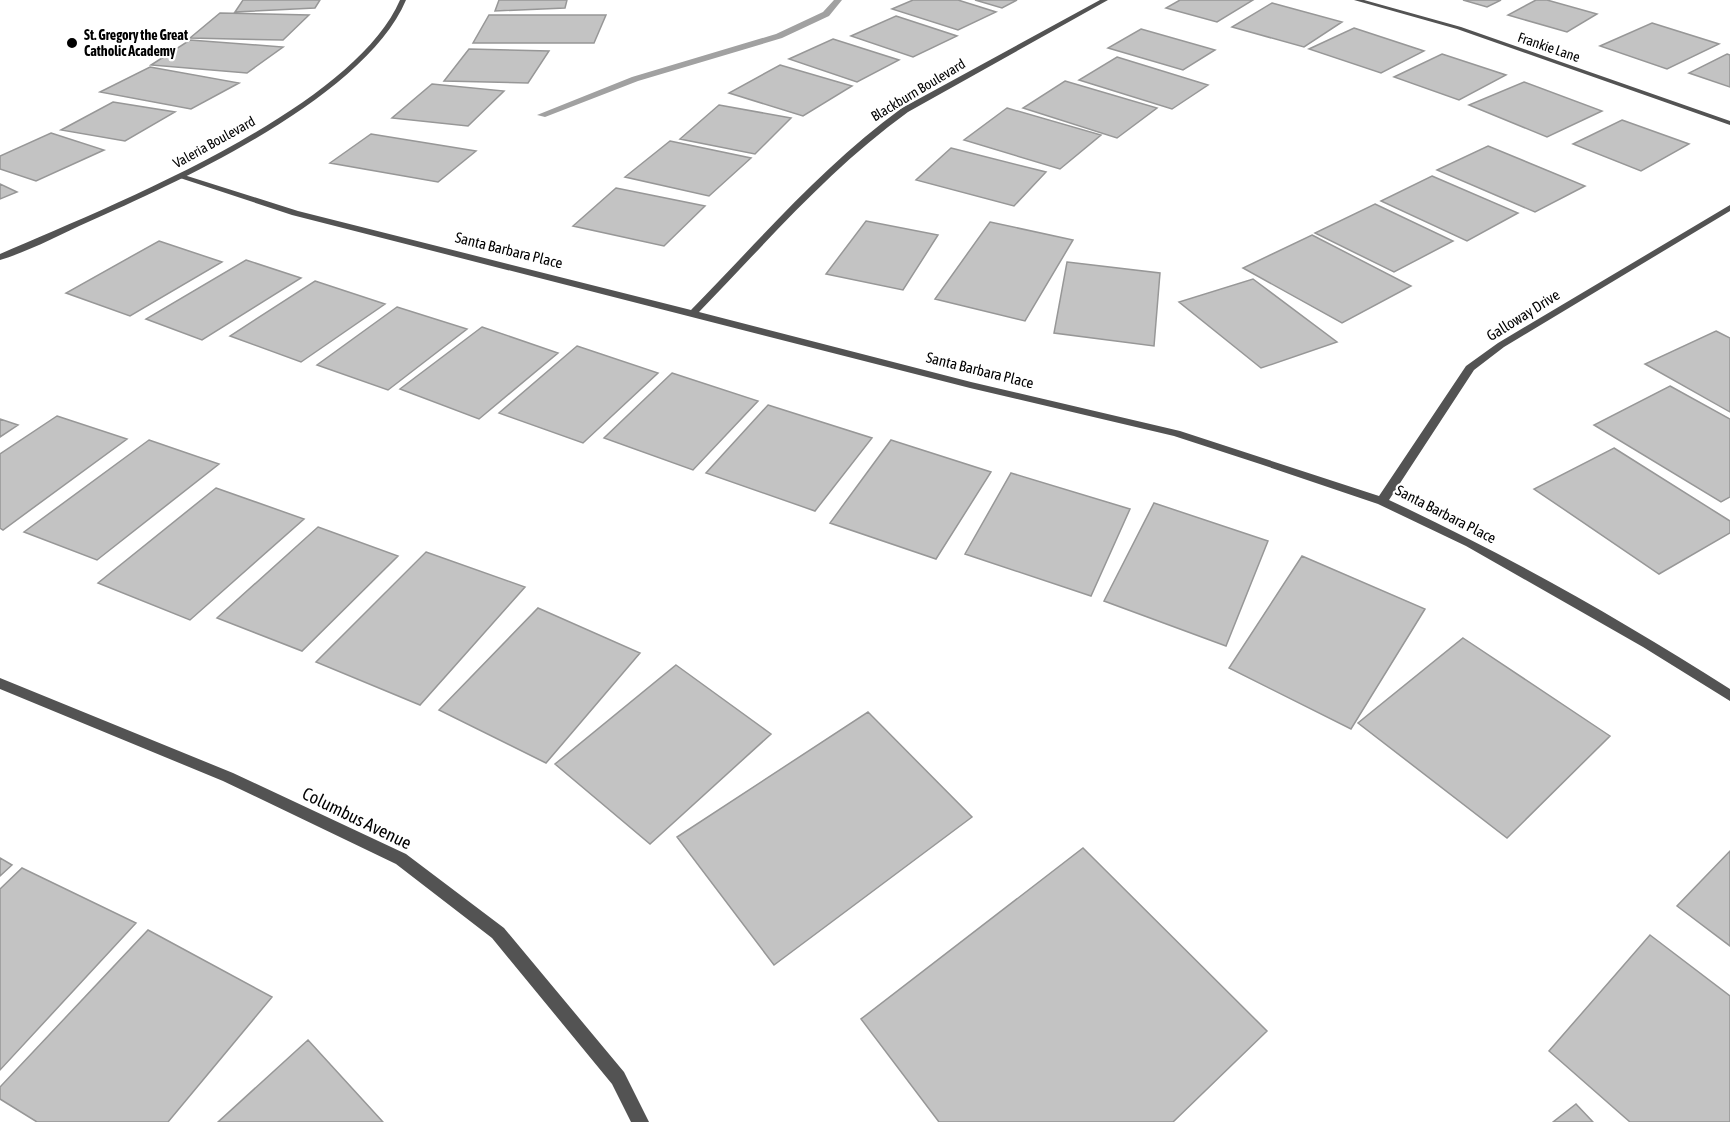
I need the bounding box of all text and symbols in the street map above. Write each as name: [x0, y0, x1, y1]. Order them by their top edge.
place label: St. Gregory the Great Catholic Academy: [84, 27, 188, 59]
street label: Frankie Lane: [1516, 29, 1582, 65]
marker: St. Gregory the Great Catholic Academy: [65, 36, 79, 50]
street label: Blackburn Boulevard: [868, 56, 968, 124]
street label: Valeria Boulevard: [170, 113, 258, 171]
street label: Santa Barbara Place: [453, 228, 565, 272]
street label: Galloway Drive: [1483, 286, 1563, 344]
street label: Santa Barbara Place: [924, 348, 1036, 392]
street label: Santa Barbara Place: [1393, 481, 1499, 547]
street label: Columbus Avenue: [299, 783, 415, 853]

